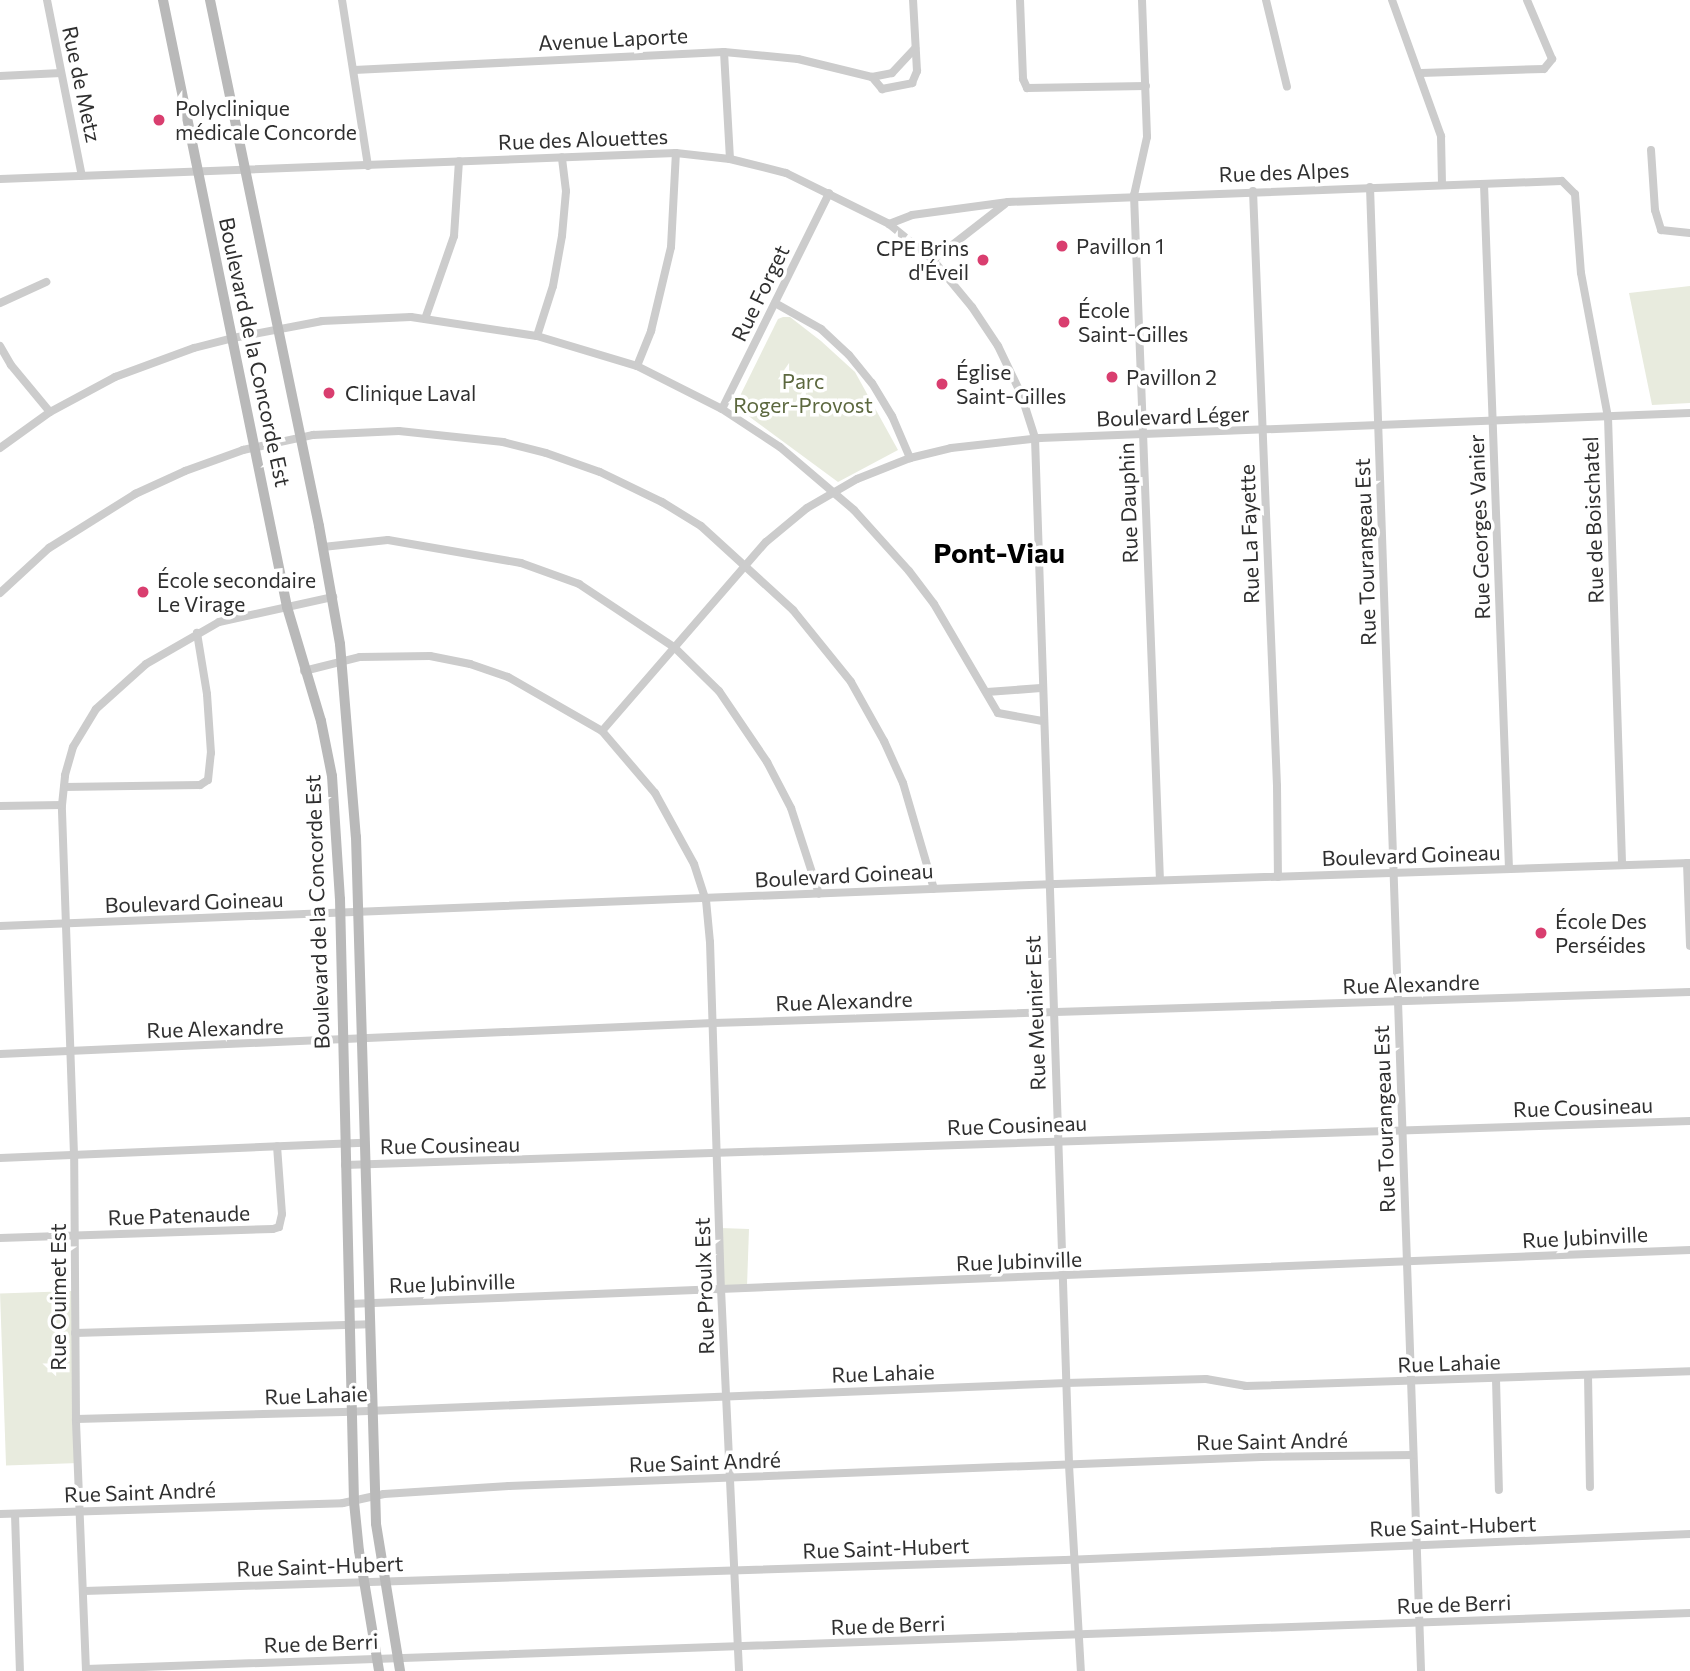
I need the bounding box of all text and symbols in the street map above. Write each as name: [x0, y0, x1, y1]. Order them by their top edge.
street label: Avenue Laporte: [537, 22, 689, 56]
street label: Rue de Metz: [57, 24, 107, 144]
place label: Polyclinique médicale Concorde: [175, 95, 357, 145]
marker: Polyclinique médicale Concorde: [149, 110, 169, 130]
street label: Rue des Alouettes: [497, 123, 669, 155]
street label: Rue des Alpes: [1218, 157, 1350, 187]
street label: Boulevard de la Concorde Est: [214, 215, 296, 489]
place label: Pavillon 1: [1076, 233, 1164, 259]
place label: CPE Brins d'Éveil: [876, 235, 969, 285]
marker: Pavillon 1: [1054, 238, 1070, 254]
street label: Rue Forget: [726, 241, 794, 345]
marker: CPE Brins d'Éveil: [975, 252, 991, 268]
place label: École Saint-Gilles: [1078, 297, 1188, 347]
marker: École Saint-Gilles: [1056, 314, 1072, 330]
place label: Église Saint-Gilles: [956, 359, 1066, 409]
place label: Pavillon 2: [1126, 364, 1217, 390]
park label: Parc Roger-Provost: [733, 368, 873, 418]
marker: Pavillon 2: [1104, 369, 1120, 385]
marker: Église Saint-Gilles: [934, 376, 950, 392]
place label: Clinique Laval: [345, 380, 476, 406]
marker: Clinique Laval: [319, 383, 339, 403]
street label: Boulevard Léger: [1096, 401, 1250, 431]
street label: Rue Georges Vanier: [1463, 434, 1495, 620]
street label: Rue de Boischatel: [1577, 436, 1609, 604]
street label: Rue Dauphin: [1113, 442, 1143, 564]
street label: Rue Tourangeau Est: [1349, 458, 1381, 646]
street label: Rue La Fayette: [1234, 464, 1264, 604]
district label: Pont-Viau: [933, 535, 1065, 569]
place label: École secondaire Le Virage: [157, 567, 316, 617]
marker: École secondaire Le Virage: [135, 584, 151, 600]
street label: Boulevard de la Concorde Est: [300, 774, 334, 1050]
street label: Boulevard Goineau: [1321, 839, 1501, 871]
street label: Boulevard Goineau: [754, 858, 934, 892]
street label: Boulevard Goineau: [104, 886, 284, 918]
place label: École Des Perséides: [1555, 908, 1647, 958]
marker: École Des Perséides: [1533, 925, 1549, 941]
street label: Rue Meunier Est: [1020, 935, 1050, 1091]
street label: Rue Alexandre: [1342, 969, 1480, 999]
street label: Rue Alexandre: [775, 986, 913, 1016]
street label: Rue Alexandre: [146, 1013, 284, 1043]
street label: Rue Tourangeau Est: [1368, 1025, 1400, 1213]
street label: Rue Cousineau: [1512, 1092, 1654, 1122]
street label: Rue Cousineau: [946, 1110, 1088, 1140]
street label: Rue Cousineau: [380, 1131, 520, 1159]
street label: Rue Patenaude: [107, 1200, 251, 1230]
street label: Rue Proulx Est: [689, 1217, 719, 1355]
street label: Rue Jubinville: [1521, 1221, 1649, 1253]
street label: Rue Ouimet Est: [45, 1223, 71, 1371]
street label: Rue Jubinville: [956, 1246, 1082, 1276]
street label: Rue Jubinville: [389, 1268, 515, 1298]
street label: Rue Lahaie: [1397, 1349, 1501, 1377]
street label: Rue Lahaie: [831, 1359, 935, 1387]
street label: Rue Lahaie: [264, 1381, 368, 1409]
street label: Rue Saint André: [1196, 1427, 1348, 1455]
street label: Rue Saint André: [629, 1447, 781, 1477]
street label: Rue Saint André: [64, 1477, 216, 1507]
street label: Rue Saint-Hubert: [1369, 1510, 1537, 1542]
street label: Rue Saint-Hubert: [802, 1532, 970, 1564]
street label: Rue Saint-Hubert: [236, 1550, 404, 1582]
street label: Rue de Berri: [1396, 1589, 1512, 1619]
street label: Rue de Berri: [830, 1610, 946, 1640]
street label: Rue de Berri: [263, 1628, 379, 1658]

